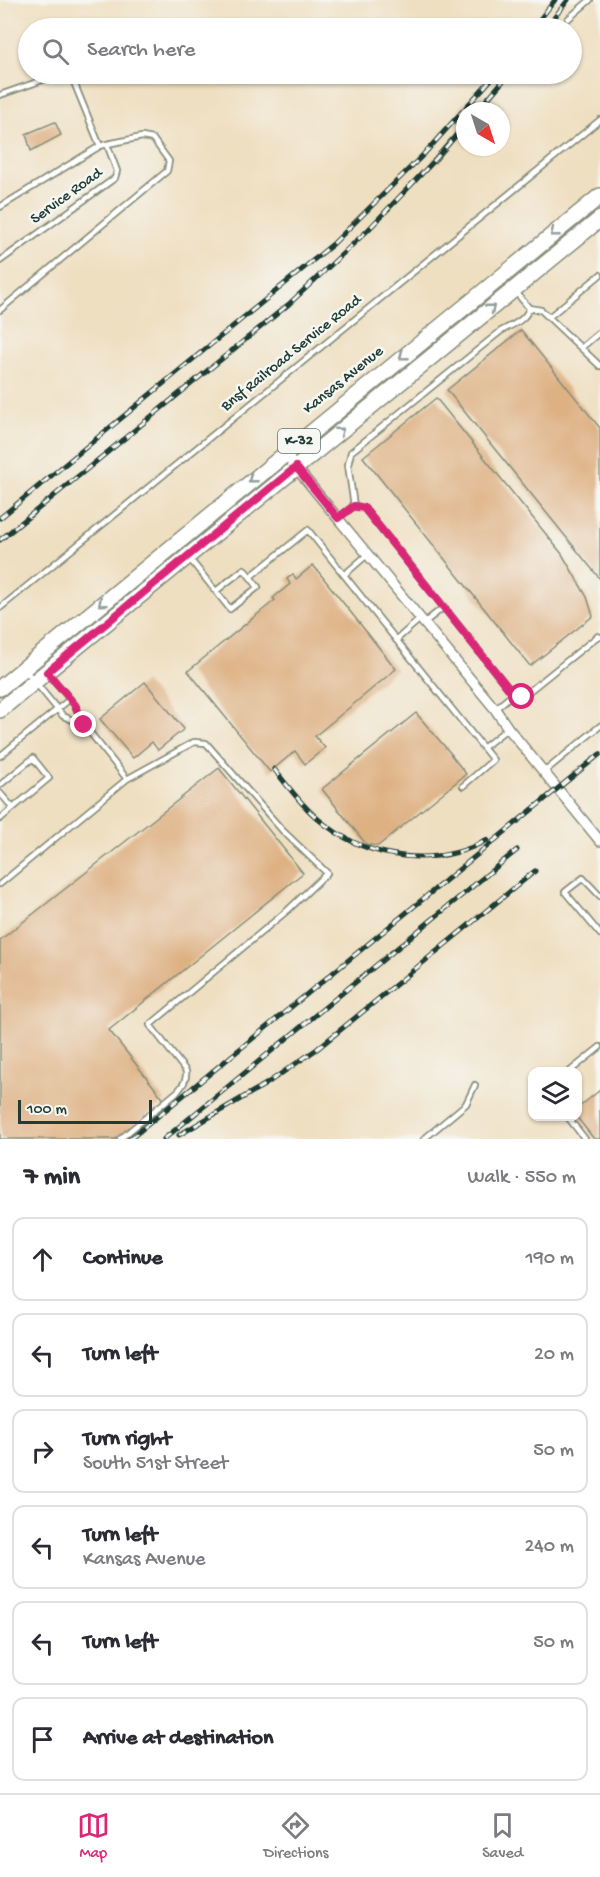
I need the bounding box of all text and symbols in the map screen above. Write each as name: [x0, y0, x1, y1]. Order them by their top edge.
search box: [18, 18, 582, 84]
icon: search: [39, 35, 72, 68]
text: Search here: [87, 38, 195, 64]
north arrow: [456, 102, 510, 156]
street label: Service Road: [27, 164, 108, 229]
one-way arrow: [550, 225, 561, 236]
street label: Bnsf Railroad Service Road: [217, 291, 367, 417]
one-way arrow: [484, 304, 495, 315]
street label: Kansas Avenue: [300, 342, 389, 419]
one-way arrow: [399, 349, 410, 360]
one-way arrow: [333, 427, 344, 438]
road number: K-32: [278, 429, 320, 453]
one-way arrow: [248, 472, 259, 483]
one-way arrow: [98, 596, 109, 607]
route start: [508, 683, 534, 709]
route end: [70, 711, 96, 737]
map controls: [528, 1067, 582, 1121]
button: layers: [528, 1067, 582, 1121]
scale bar: [18, 1097, 152, 1124]
text: 100 m: [27, 1101, 67, 1120]
text: 7 min: [24, 1163, 80, 1194]
text: Walk · 550 m: [467, 1167, 576, 1190]
icon: ahead: [26, 1243, 59, 1276]
text: Continue: [83, 1246, 163, 1272]
text: 190 m: [526, 1248, 574, 1271]
icon: left: [26, 1339, 59, 1372]
text: Turn left: [83, 1342, 157, 1368]
text: 20 m: [534, 1344, 574, 1367]
text: Turn right: [83, 1427, 171, 1453]
icon: right: [26, 1435, 59, 1468]
text: 50 m: [533, 1440, 574, 1463]
text: South 51st Street: [83, 1453, 228, 1476]
text: Turn left: [83, 1523, 157, 1549]
icon: left: [26, 1531, 59, 1564]
text: 240 m: [524, 1536, 574, 1559]
text: Kansas Avenue: [83, 1549, 205, 1572]
icon: left: [26, 1627, 59, 1660]
text: Turn left: [83, 1630, 157, 1656]
text: 50 m: [533, 1632, 574, 1655]
icon: arrive: [26, 1723, 59, 1756]
text: Arrive at destination: [83, 1726, 273, 1752]
tab: Map: [77, 1809, 110, 1864]
tab: Directions: [263, 1809, 329, 1864]
tab: Saved: [482, 1809, 523, 1864]

